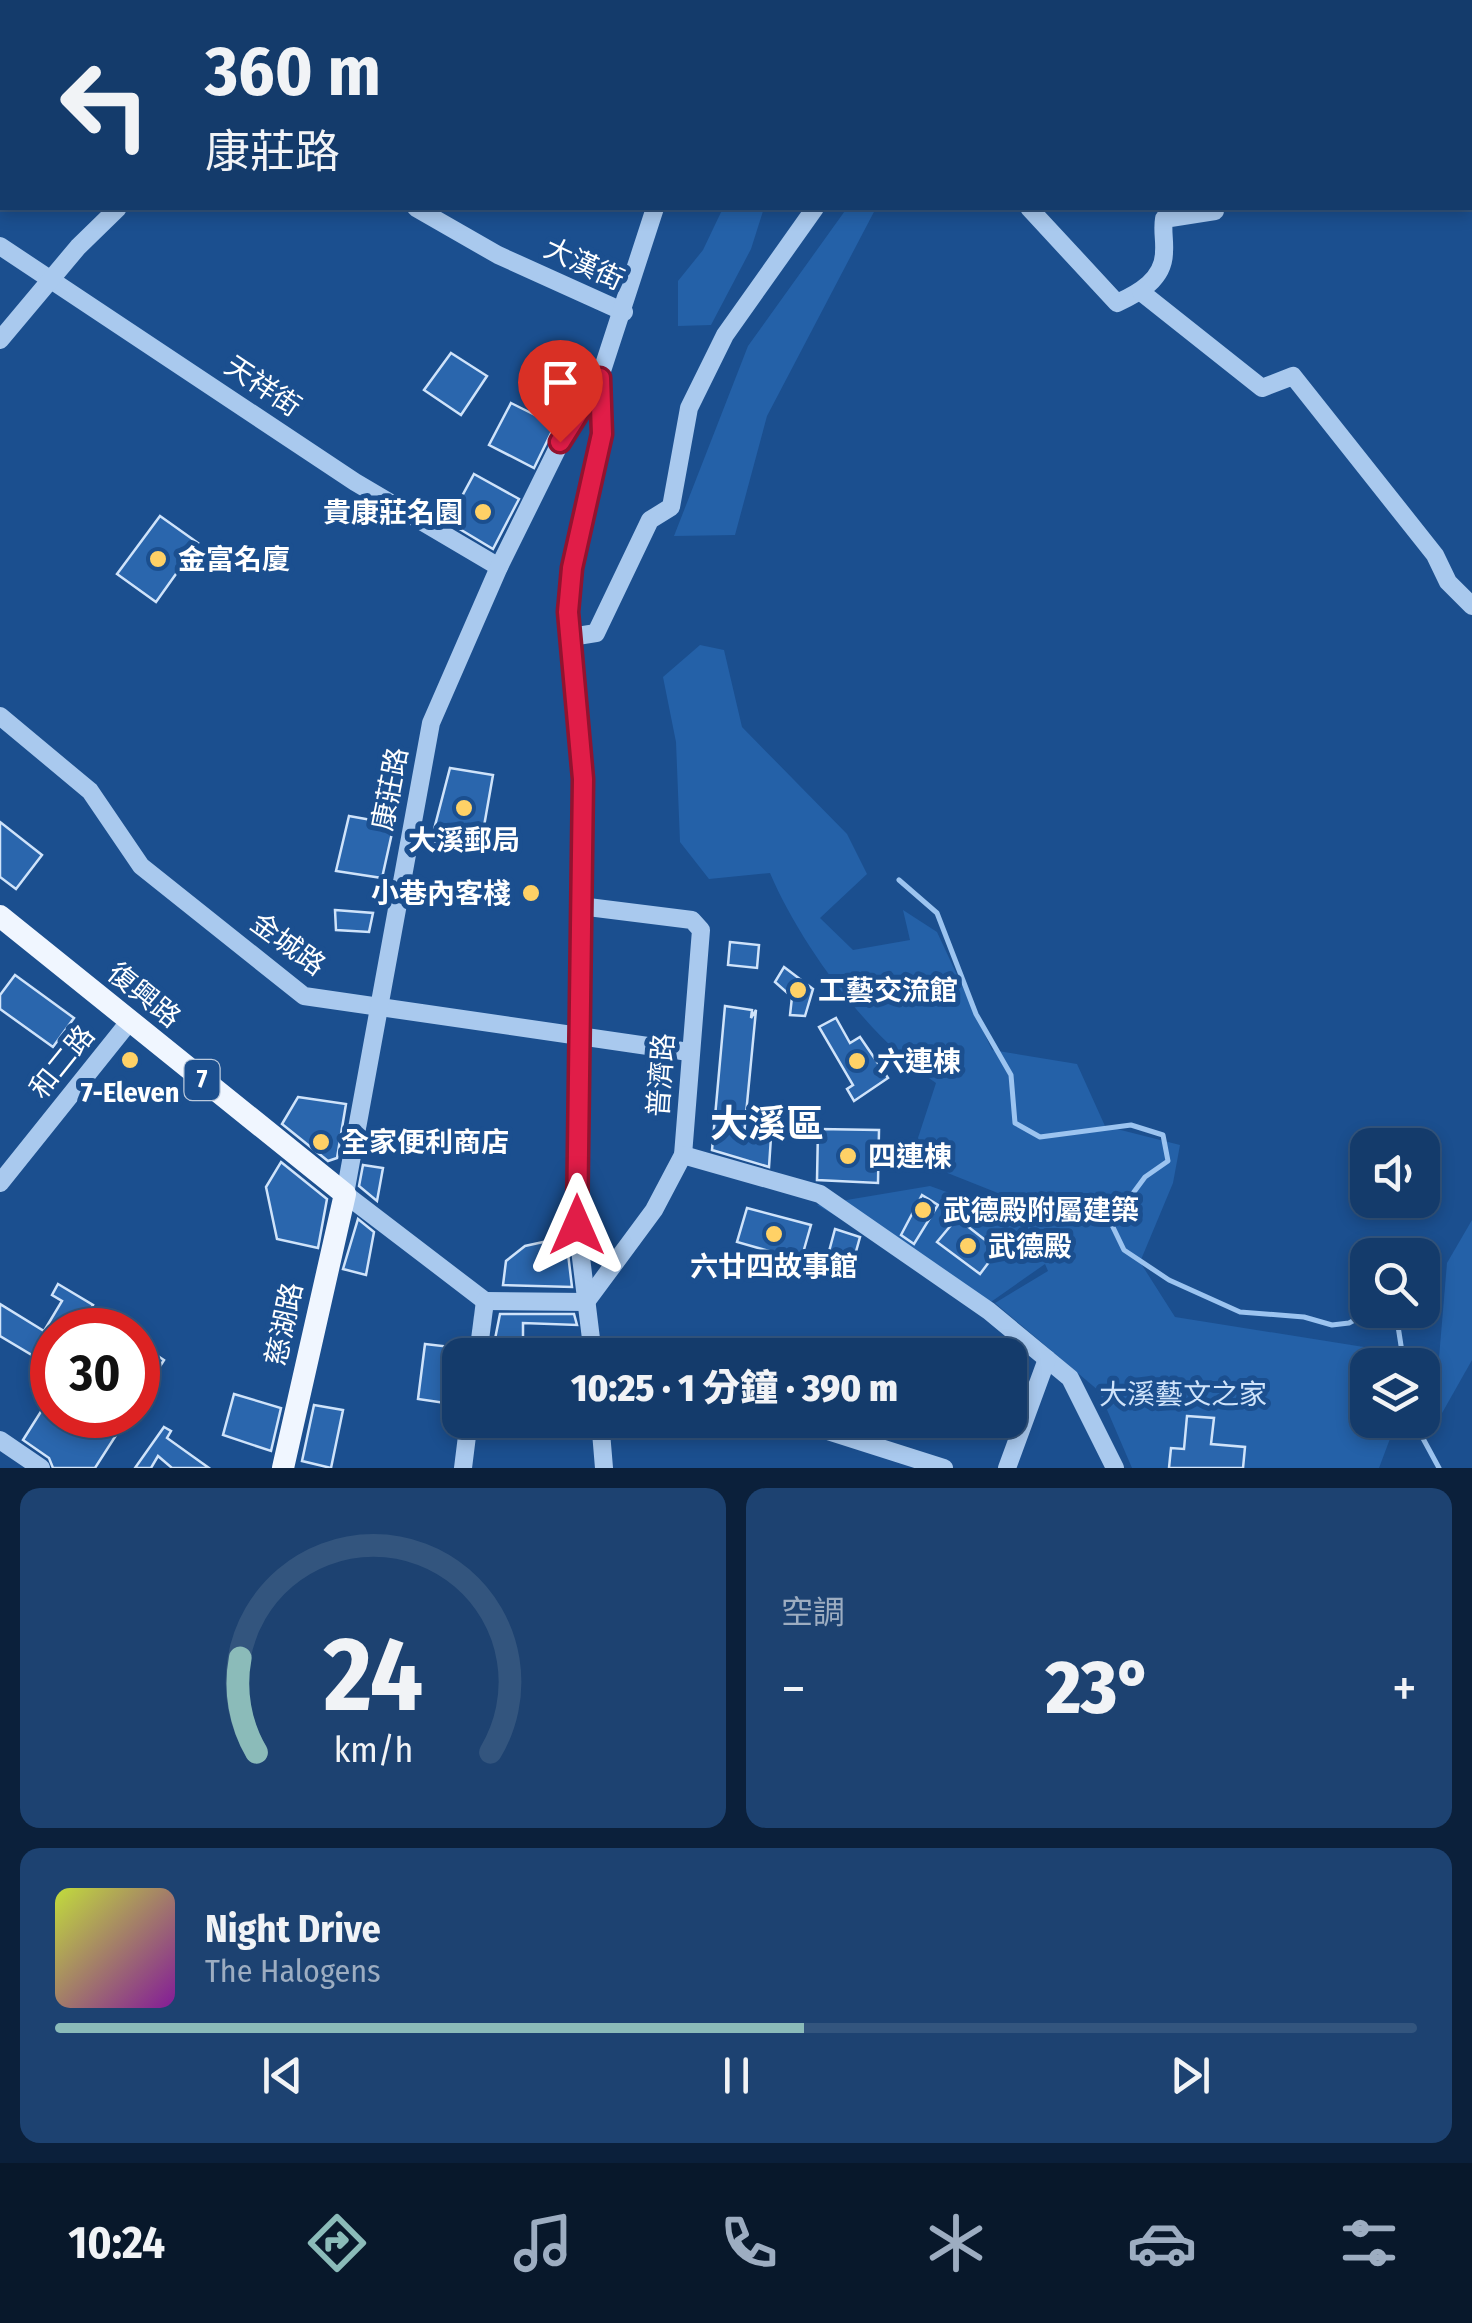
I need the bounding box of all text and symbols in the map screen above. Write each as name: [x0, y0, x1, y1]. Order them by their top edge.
text: 360 m: [205, 30, 381, 114]
icon: left: [40, 40, 170, 170]
text: 康莊路: [205, 125, 340, 179]
street label: 大漢街: [539, 231, 629, 297]
pin: [518, 340, 603, 443]
street label: 天祥街: [219, 349, 307, 423]
icon: arrive: [533, 355, 588, 410]
place label: 貴康莊名園: [323, 496, 463, 529]
marker: 貴康莊名園: [472, 501, 494, 523]
place label: 金富名廈: [178, 543, 290, 576]
marker: 金富名廈: [147, 548, 169, 570]
street label: 康莊路: [366, 745, 414, 833]
marker: 大溪郵局: [453, 797, 475, 819]
place label: 大溪郵局: [408, 824, 520, 857]
place label: 小巷內客棧: [371, 877, 511, 910]
marker: 小巷內客棧: [520, 882, 542, 904]
street label: 金城路: [244, 906, 332, 982]
street label: 復興路: [101, 956, 187, 1034]
place label: 工藝交流館: [818, 974, 958, 1007]
marker: 工藝交流館: [787, 979, 809, 1001]
street label: 和二路: [23, 1019, 101, 1105]
street label: 普濟路: [642, 1032, 680, 1118]
place label: 六連棟: [877, 1045, 961, 1078]
marker: 7-Eleven: [119, 1049, 141, 1071]
marker: 六連棟: [846, 1050, 868, 1072]
road number: 7: [184, 1060, 220, 1100]
place label: 7-Eleven: [81, 1076, 179, 1109]
district label: 大溪區: [710, 1101, 824, 1147]
place label: 全家便利商店: [341, 1126, 509, 1159]
map controls: [1350, 1128, 1440, 1438]
button: sound: [1350, 1128, 1440, 1218]
marker: 全家便利商店: [310, 1131, 332, 1153]
place label: 四連棟: [868, 1140, 952, 1173]
marker: 四連棟: [837, 1145, 859, 1167]
position arrow: [525, 1173, 629, 1277]
place label: 武德殿附屬建築: [943, 1194, 1139, 1227]
marker: 武德殿附屬建築: [912, 1199, 934, 1221]
marker: 六廿四故事館: [763, 1223, 785, 1245]
place label: 武德殿: [988, 1230, 1072, 1263]
marker: 武德殿: [957, 1235, 979, 1257]
button: search: [1350, 1238, 1440, 1328]
place label: 六廿四故事館: [690, 1250, 858, 1283]
street label: 慈湖路: [259, 1279, 309, 1369]
speed limit sign: 30: [30, 1308, 160, 1438]
button: layers: [1350, 1348, 1440, 1438]
text: 10:25 · 1 分鐘 · 390 m: [571, 1365, 898, 1411]
park label: 大溪藝文之家: [1099, 1378, 1267, 1411]
text: 空調: [781, 1593, 845, 1631]
text: 24: [322, 1613, 423, 1738]
text: 23°: [1046, 1643, 1152, 1733]
text: −: [781, 1656, 806, 1722]
text: +: [1392, 1656, 1417, 1722]
text: km/h: [333, 1729, 413, 1771]
text: Night Drive: [205, 1906, 381, 1952]
text: The Halogens: [205, 1952, 381, 1990]
icon: previous: [255, 2048, 310, 2103]
icon: pause: [709, 2048, 764, 2103]
icon: next: [1163, 2048, 1218, 2103]
icon: directions: [302, 2208, 372, 2278]
icon: music: [508, 2208, 578, 2278]
icon: phone: [714, 2208, 784, 2278]
icon: climate: [921, 2208, 991, 2278]
icon: car: [1127, 2208, 1197, 2278]
icon: filters: [1334, 2208, 1404, 2278]
text: 10:24: [68, 2216, 165, 2270]

